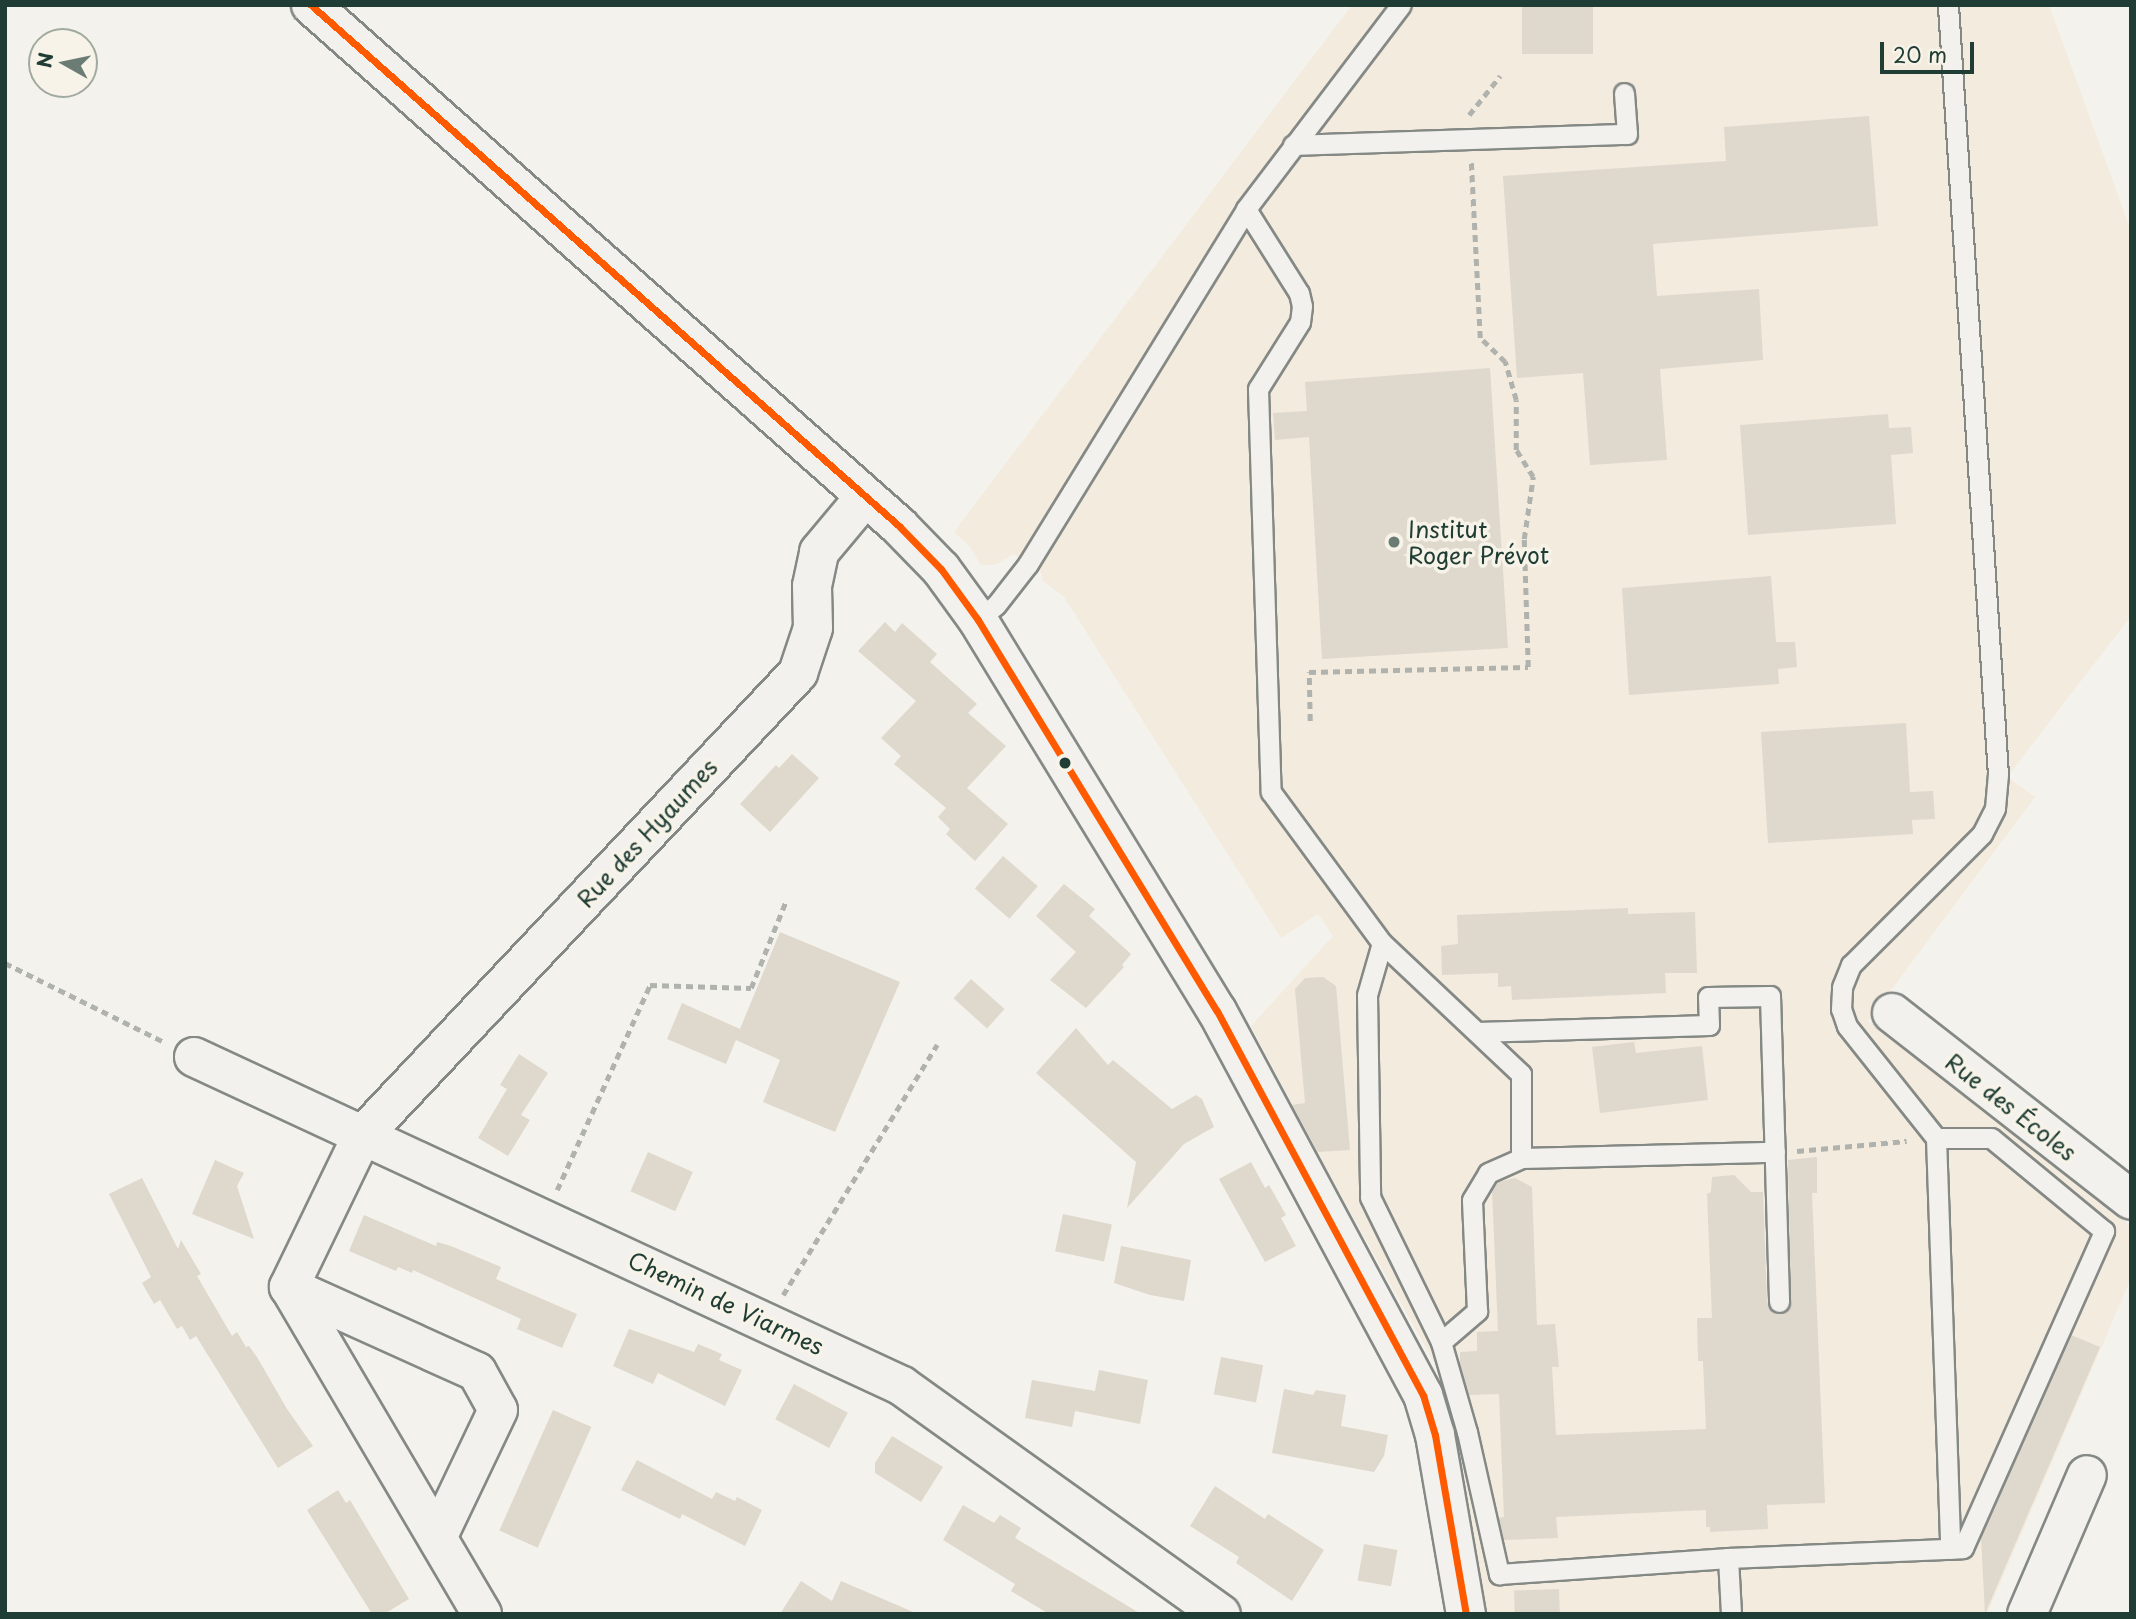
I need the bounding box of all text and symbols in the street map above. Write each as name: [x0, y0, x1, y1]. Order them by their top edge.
north arrow: [28, 28, 98, 98]
scale bar: [1884, 28, 1979, 72]
text: 20 m: [1893, 38, 1947, 70]
text: N: [29, 50, 59, 70]
place label: Institut Roger Prévot: [1408, 515, 1549, 569]
marker: Institut Roger Prévot: [1386, 534, 1402, 550]
street label: Rue des Hyaumes: [571, 752, 723, 914]
unlabelled marker: [1058, 756, 1072, 770]
street label: Rue des Écoles: [1939, 1046, 2083, 1168]
street label: Chemin de Viarmes: [623, 1245, 829, 1361]

